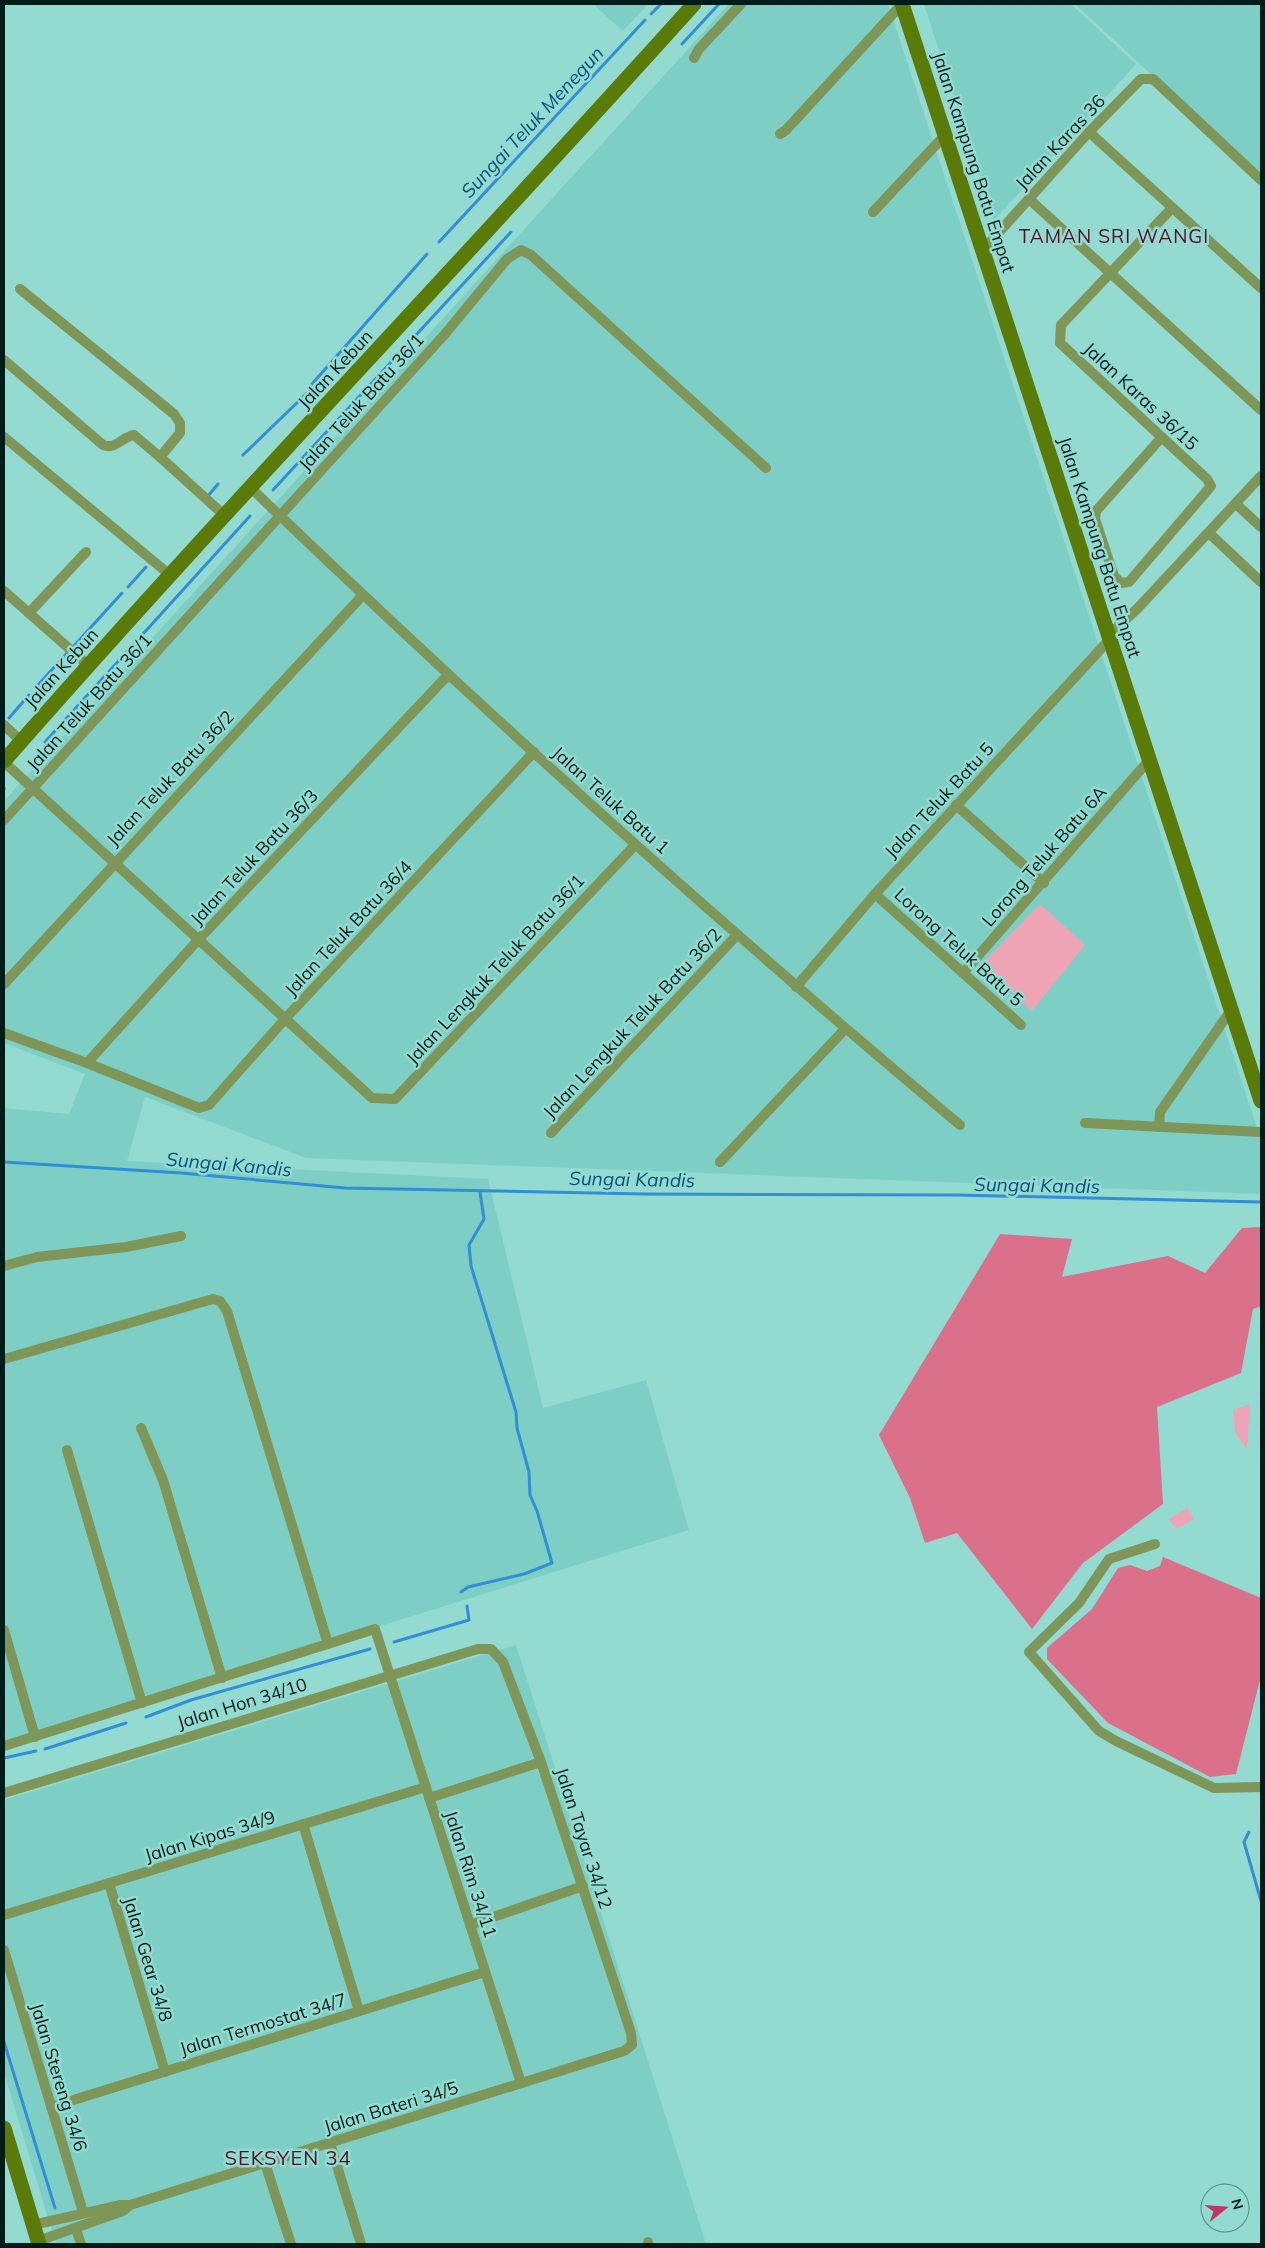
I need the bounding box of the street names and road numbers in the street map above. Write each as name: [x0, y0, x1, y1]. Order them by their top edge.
street label: Jalan Kampung Batu Empat: [927, 49, 1021, 275]
street label: Jalan Karas 36: [1010, 90, 1110, 194]
street label: Jalan Kebun: [293, 325, 377, 413]
street label: Jalan Teluk Batu 36/1: [293, 329, 429, 475]
street label: Jalan Karas 36/15: [1079, 337, 1203, 455]
street label: Jalan Kampung Batu Empat: [1053, 434, 1147, 660]
street label: Jalan Kebun: [19, 623, 103, 713]
street label: Jalan Teluk Batu 36/1: [21, 629, 157, 775]
street label: Jalan Teluk Batu 36/2: [101, 705, 239, 851]
street label: Jalan Teluk Batu 5: [879, 737, 999, 863]
street label: Jalan Teluk Batu 1: [547, 741, 675, 859]
street label: Lorong Teluk Batu 6A: [977, 781, 1111, 931]
street label: Jalan Teluk Batu 36/3: [185, 784, 323, 930]
street label: Jalan Teluk Batu 36/4: [279, 855, 417, 1001]
street label: Jalan Lengkuk Teluk Batu 36/1: [401, 869, 589, 1069]
street label: Lorong Teluk Batu 5: [890, 883, 1029, 1011]
street label: Jalan Lengkuk Teluk Batu 36/2: [538, 923, 726, 1123]
street label: Jalan Hon 34/10: [174, 1672, 310, 1734]
street label: Jalan Tayar 34/12: [550, 1765, 618, 1911]
street label: Jalan Kipas 34/9: [142, 1805, 278, 1867]
street label: Jalan Rim 34/11: [440, 1807, 502, 1941]
street label: Jalan Gear 34/8: [118, 1894, 178, 2024]
street label: Jalan Termostat 34/7: [177, 1988, 349, 2060]
street label: Jalan Stereng 34/6: [25, 2000, 93, 2154]
street label: Jalan Bateri 34/5: [321, 2076, 461, 2138]

